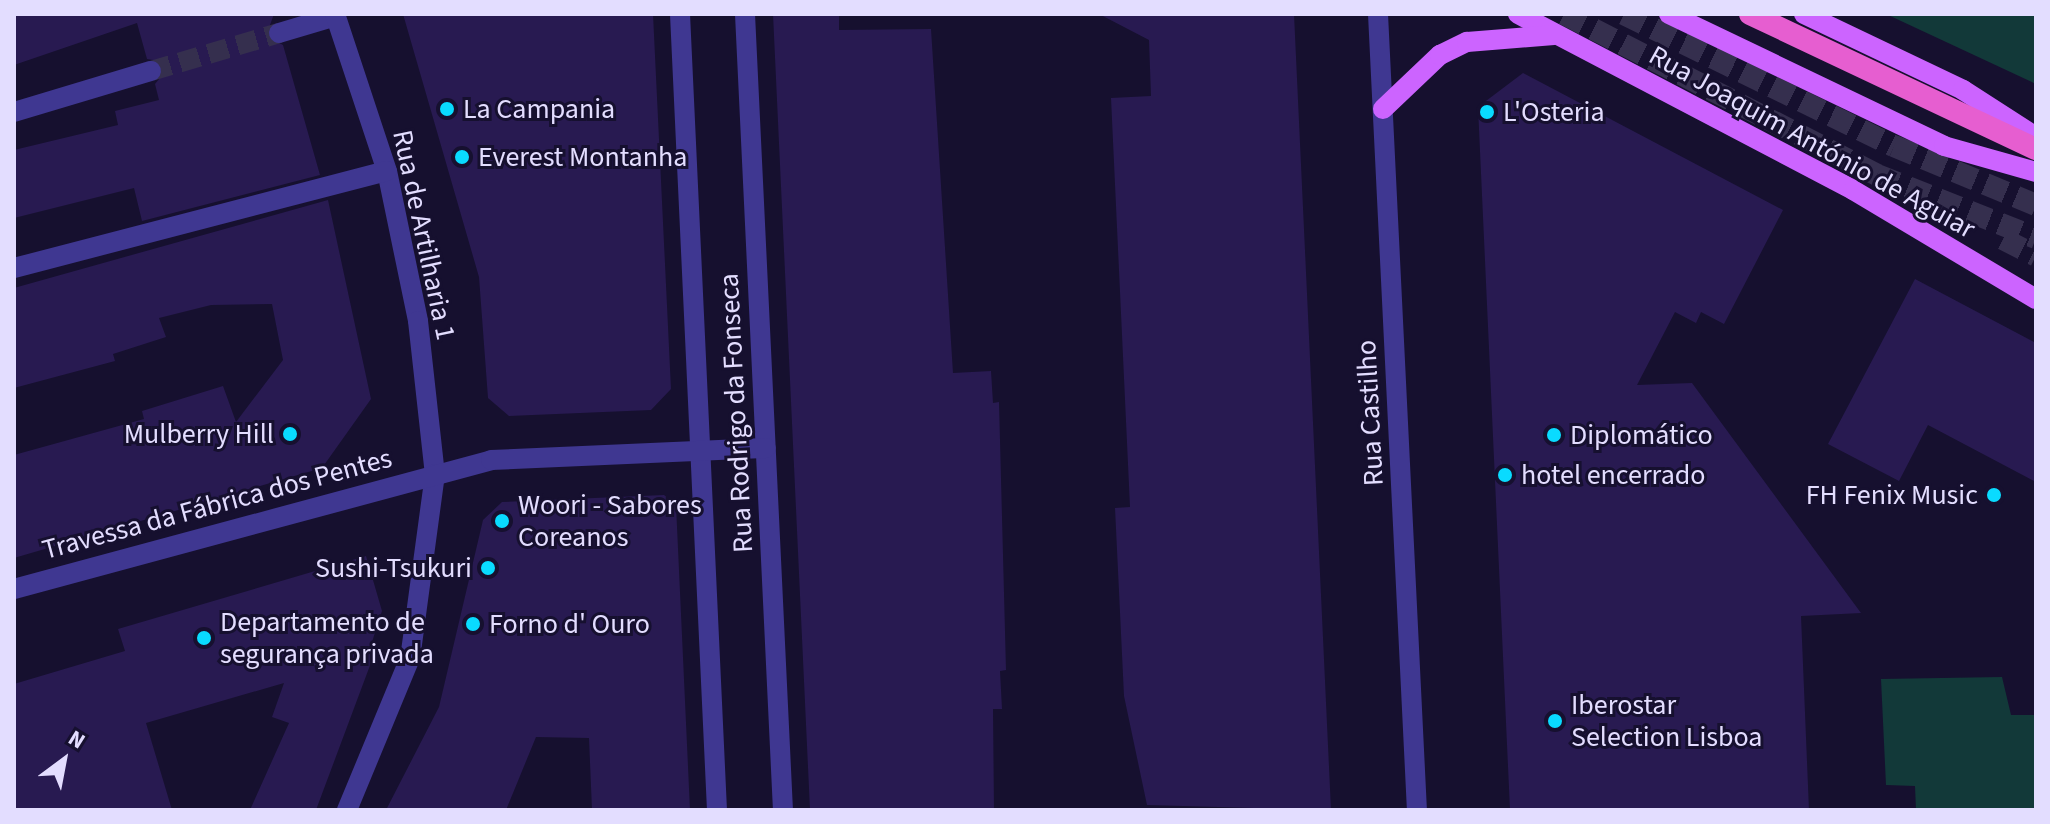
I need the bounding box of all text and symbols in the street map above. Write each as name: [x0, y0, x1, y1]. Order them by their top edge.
street label: Rua Joaquim António de Aguiar: [1643, 38, 1981, 246]
place label: La Campania: [463, 92, 615, 126]
place label: L'Osteria: [1503, 95, 1605, 129]
marker: La Campania: [438, 100, 456, 118]
marker: L'Osteria: [1478, 103, 1496, 121]
street label: Rua de Artilharia 1: [385, 127, 463, 343]
place label: Everest Montanha: [478, 140, 687, 174]
marker: Everest Montanha: [453, 148, 471, 166]
street label: Rua Rodrigo da Fonseca: [712, 272, 760, 554]
street label: Rua Castilho: [1349, 339, 1391, 487]
place label: Mulberry Hill: [124, 417, 274, 451]
place label: Diplomático: [1570, 418, 1713, 452]
marker: Mulberry Hill: [281, 425, 299, 443]
marker: Diplomático: [1545, 426, 1563, 444]
street label: Travessa da Fábrica dos Pentes: [39, 441, 395, 567]
place label: hotel encerrado: [1521, 458, 1705, 492]
marker: hotel encerrado: [1496, 466, 1514, 484]
place label: FH Fenix Music: [1806, 478, 1978, 512]
marker: FH Fenix Music: [1985, 486, 2003, 504]
place label: Woori - Sabores Coreanos: [518, 488, 702, 554]
marker: Woori - Sabores Coreanos: [493, 512, 511, 530]
place label: Sushi-Tsukuri: [315, 551, 472, 585]
marker: Sushi-Tsukuri: [479, 559, 497, 577]
place label: Departamento de segurança privada: [220, 605, 434, 671]
place label: Forno d' Ouro: [489, 607, 650, 641]
marker: Forno d' Ouro: [464, 615, 482, 633]
marker: Departamento de segurança privada: [195, 629, 213, 647]
place label: Iberostar Selection Lisboa: [1571, 688, 1762, 754]
marker: Iberostar Selection Lisboa: [1546, 712, 1564, 730]
north arrow: [24, 720, 104, 800]
text: N: [62, 722, 91, 757]

